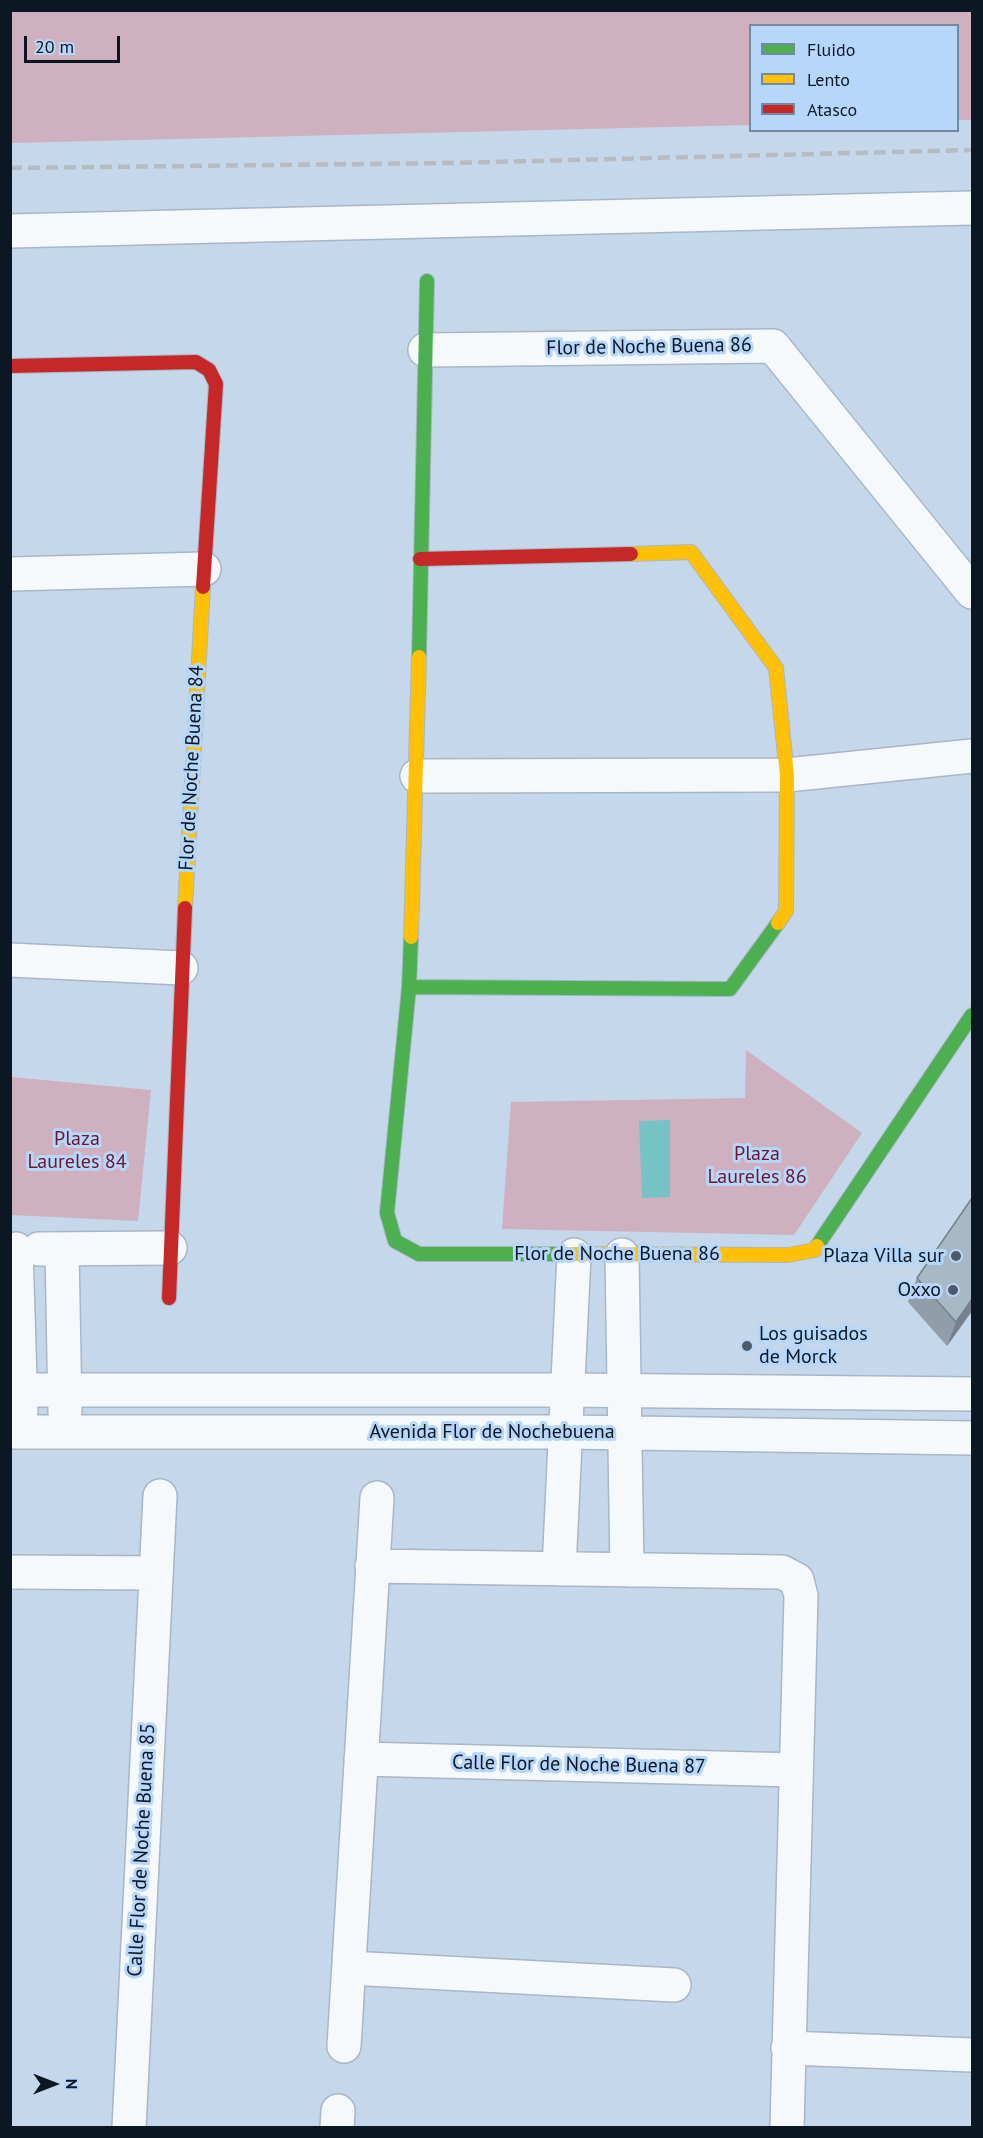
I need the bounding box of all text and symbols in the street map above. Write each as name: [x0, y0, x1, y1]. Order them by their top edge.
scale bar: [27, 24, 123, 62]
legend: [749, 24, 959, 132]
text: 20 m: [35, 35, 74, 58]
text: Fluido: [807, 38, 855, 61]
text: Lento: [807, 68, 850, 91]
text: Atasco: [807, 98, 857, 121]
street label: Flor de Noche Buena 86: [546, 333, 752, 361]
street label: Flor de Noche Buena 84: [175, 665, 209, 871]
park label: Plaza Laureles 84: [27, 1127, 127, 1174]
park label: Plaza Laureles 86: [707, 1142, 807, 1189]
street label: Flor de Noche Buena 86: [514, 1242, 720, 1266]
place label: Plaza Villa sur: [823, 1244, 944, 1268]
marker: Plaza Villa sur: [949, 1249, 963, 1263]
place label: Oxxo: [897, 1278, 941, 1302]
marker: Oxxo: [946, 1283, 960, 1297]
place label: Los guisados de Morck: [759, 1322, 868, 1369]
marker: Los guisados de Morck: [740, 1339, 754, 1353]
street label: Avenida Flor de Nochebuena: [369, 1420, 615, 1444]
street label: Calle Flor de Noche Buena 85: [123, 1723, 161, 1977]
street label: Calle Flor de Noche Buena 87: [452, 1751, 706, 1779]
north arrow: [24, 2054, 84, 2114]
text: N: [62, 2079, 82, 2089]

